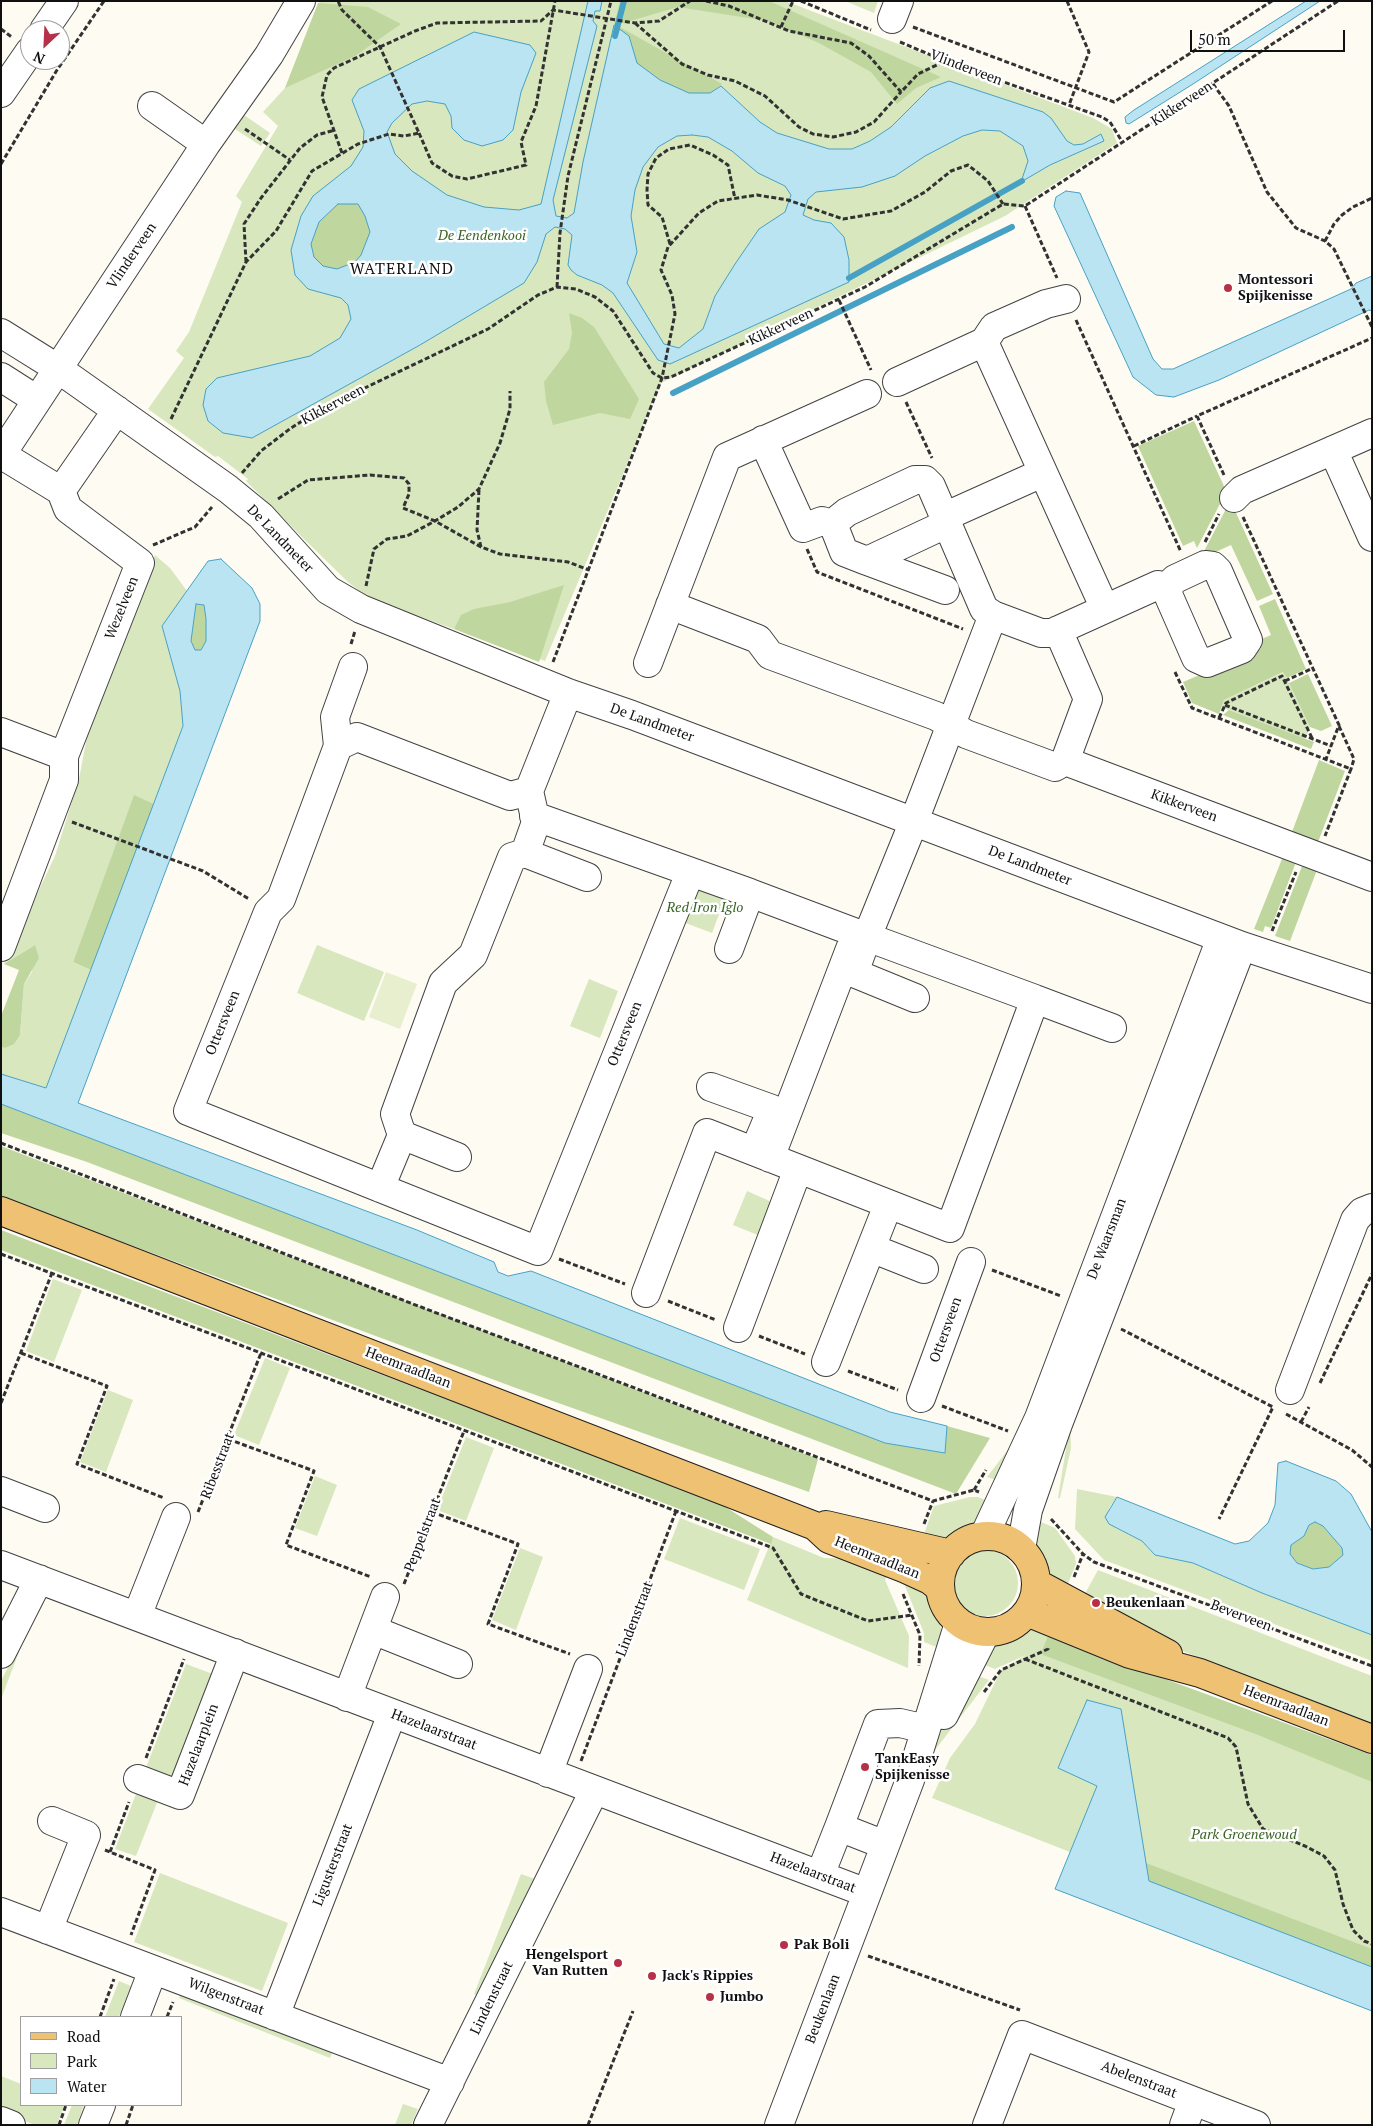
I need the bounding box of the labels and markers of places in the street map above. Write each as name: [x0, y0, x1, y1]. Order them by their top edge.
place label: Montessori Spijkenisse: [1238, 272, 1313, 304]
marker: Montessori Spijkenisse: [1222, 282, 1234, 294]
place label: Beukenlaan: [1106, 1595, 1185, 1611]
marker: Beukenlaan: [1090, 1597, 1102, 1609]
place label: TankEasy Spijkenisse: [875, 1751, 950, 1784]
marker: TankEasy Spijkenisse: [859, 1761, 871, 1773]
place label: Pak Boli: [794, 1937, 849, 1953]
marker: Pak Boli: [778, 1939, 790, 1951]
place label: Hengelsport Van Rutten: [526, 1947, 608, 1980]
marker: Hengelsport Van Rutten: [612, 1957, 624, 1969]
place label: Jack's Rippies: [662, 1968, 753, 1984]
marker: Jack's Rippies: [646, 1970, 658, 1982]
place label: Jumbo: [720, 1989, 763, 2005]
marker: Jumbo: [704, 1991, 716, 2003]

